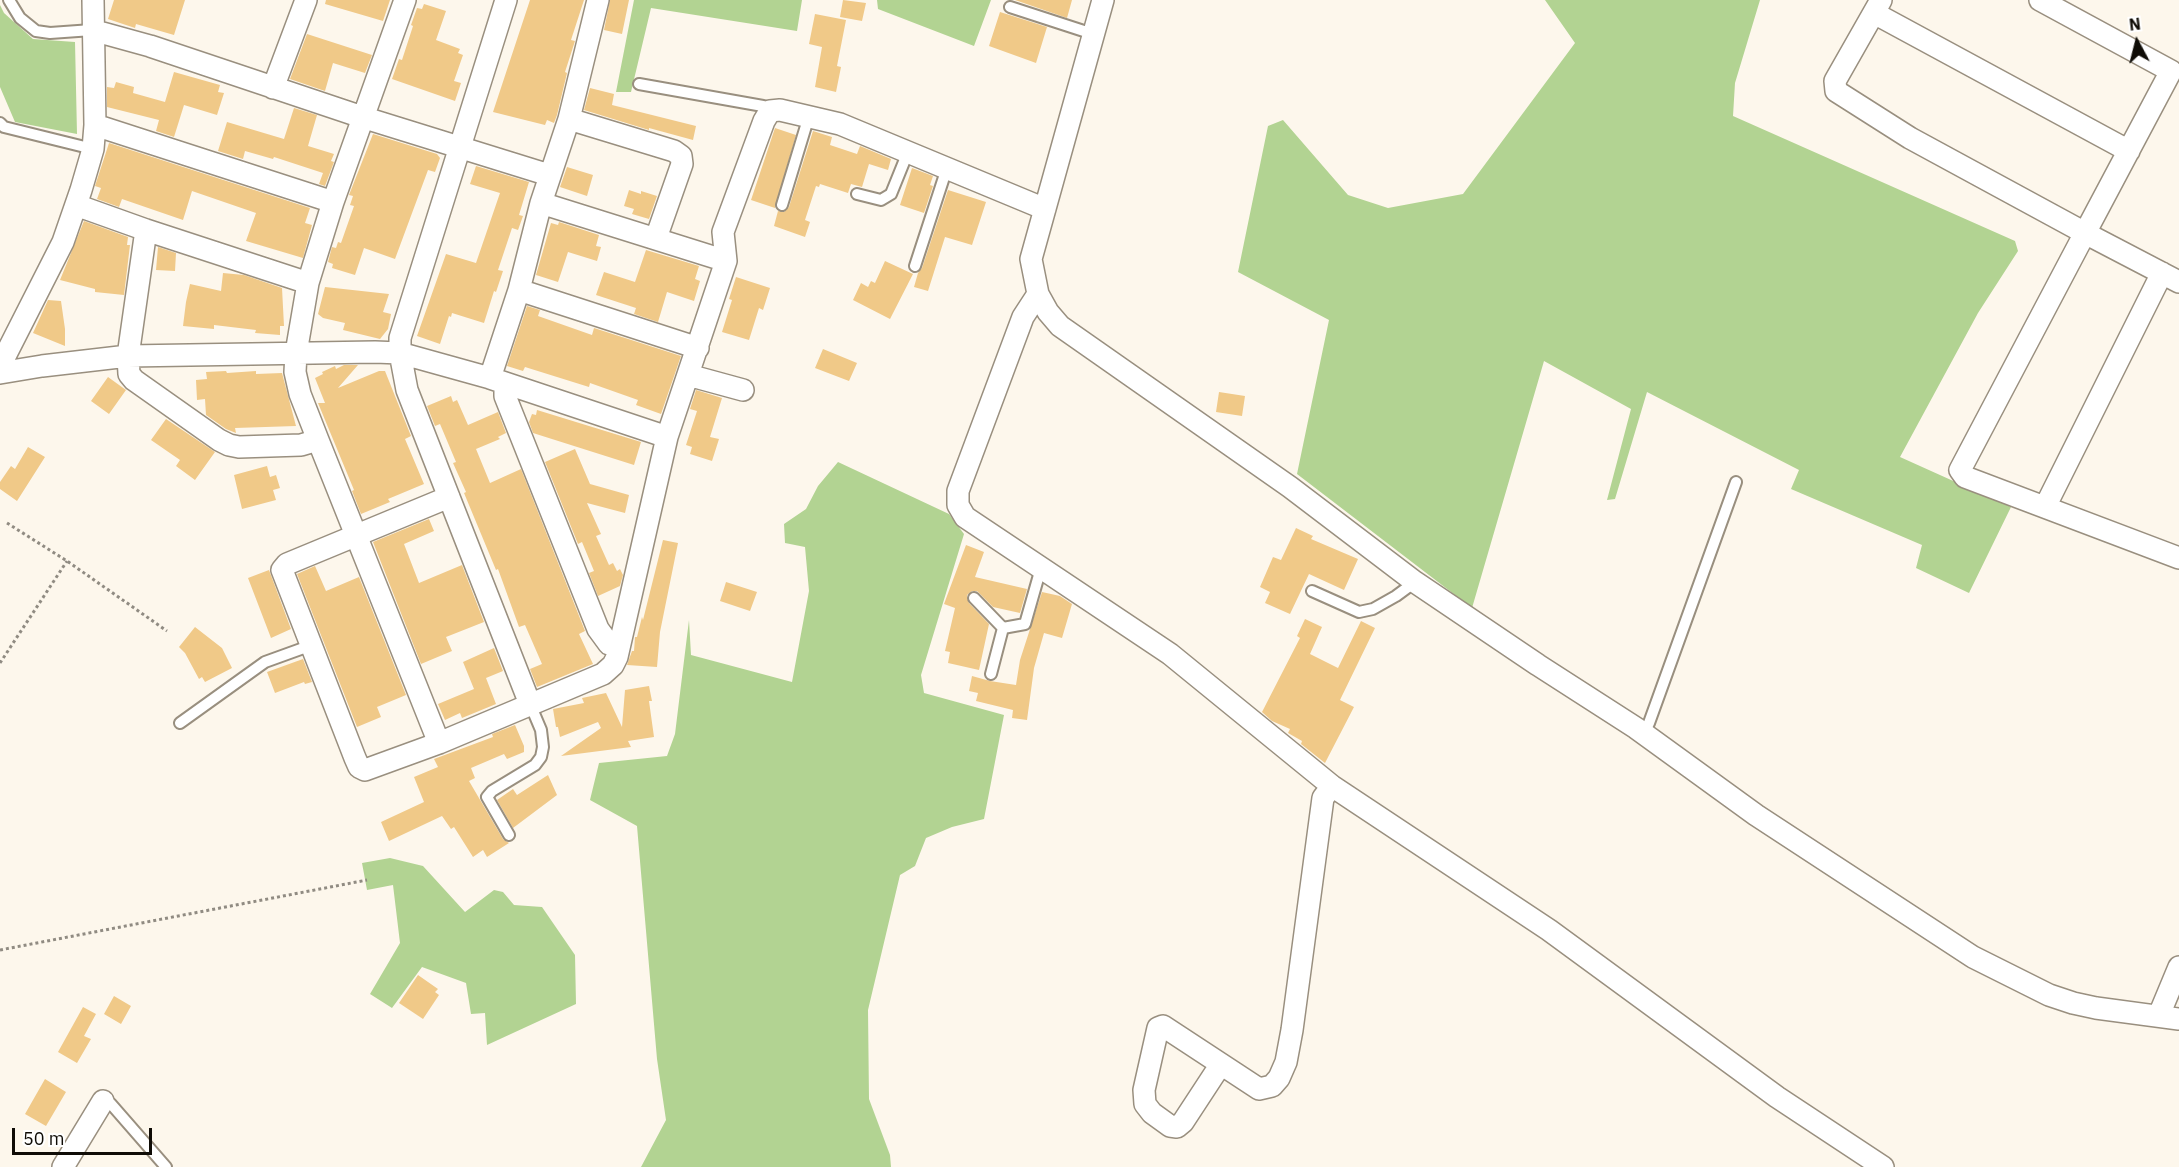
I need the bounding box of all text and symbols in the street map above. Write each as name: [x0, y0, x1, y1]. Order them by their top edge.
north arrow: [2107, 12, 2167, 72]
text: N: [2128, 14, 2142, 35]
scale bar: [15, 1116, 154, 1154]
text: 50 m: [23, 1127, 65, 1150]

